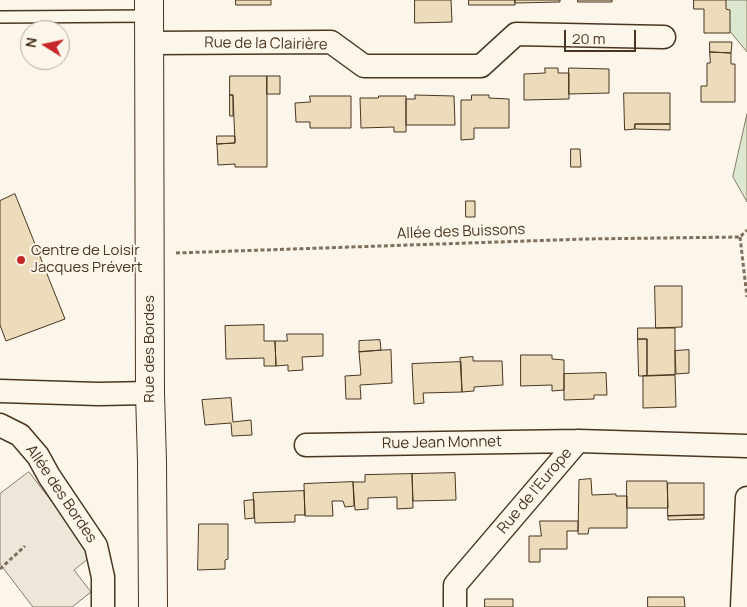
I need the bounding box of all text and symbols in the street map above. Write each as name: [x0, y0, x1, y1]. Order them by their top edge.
north arrow: [20, 20, 70, 70]
scale bar: [567, 20, 640, 52]
text: 20 m: [572, 28, 605, 49]
street label: Rue de la Clairière: [204, 34, 328, 54]
text: N: [20, 36, 41, 49]
street label: Allée des Buissons: [396, 221, 526, 243]
place label: Centre de Loisir Jacques Prévert: [31, 242, 142, 277]
marker: Centre de Loisir Jacques Prévert: [15, 254, 27, 266]
street label: Rue des Bordes: [141, 295, 159, 403]
street label: Rue Jean Monnet: [382, 433, 502, 453]
street label: Allée des Bordes: [22, 442, 100, 546]
street label: Rue de l'Europe: [494, 445, 576, 537]

